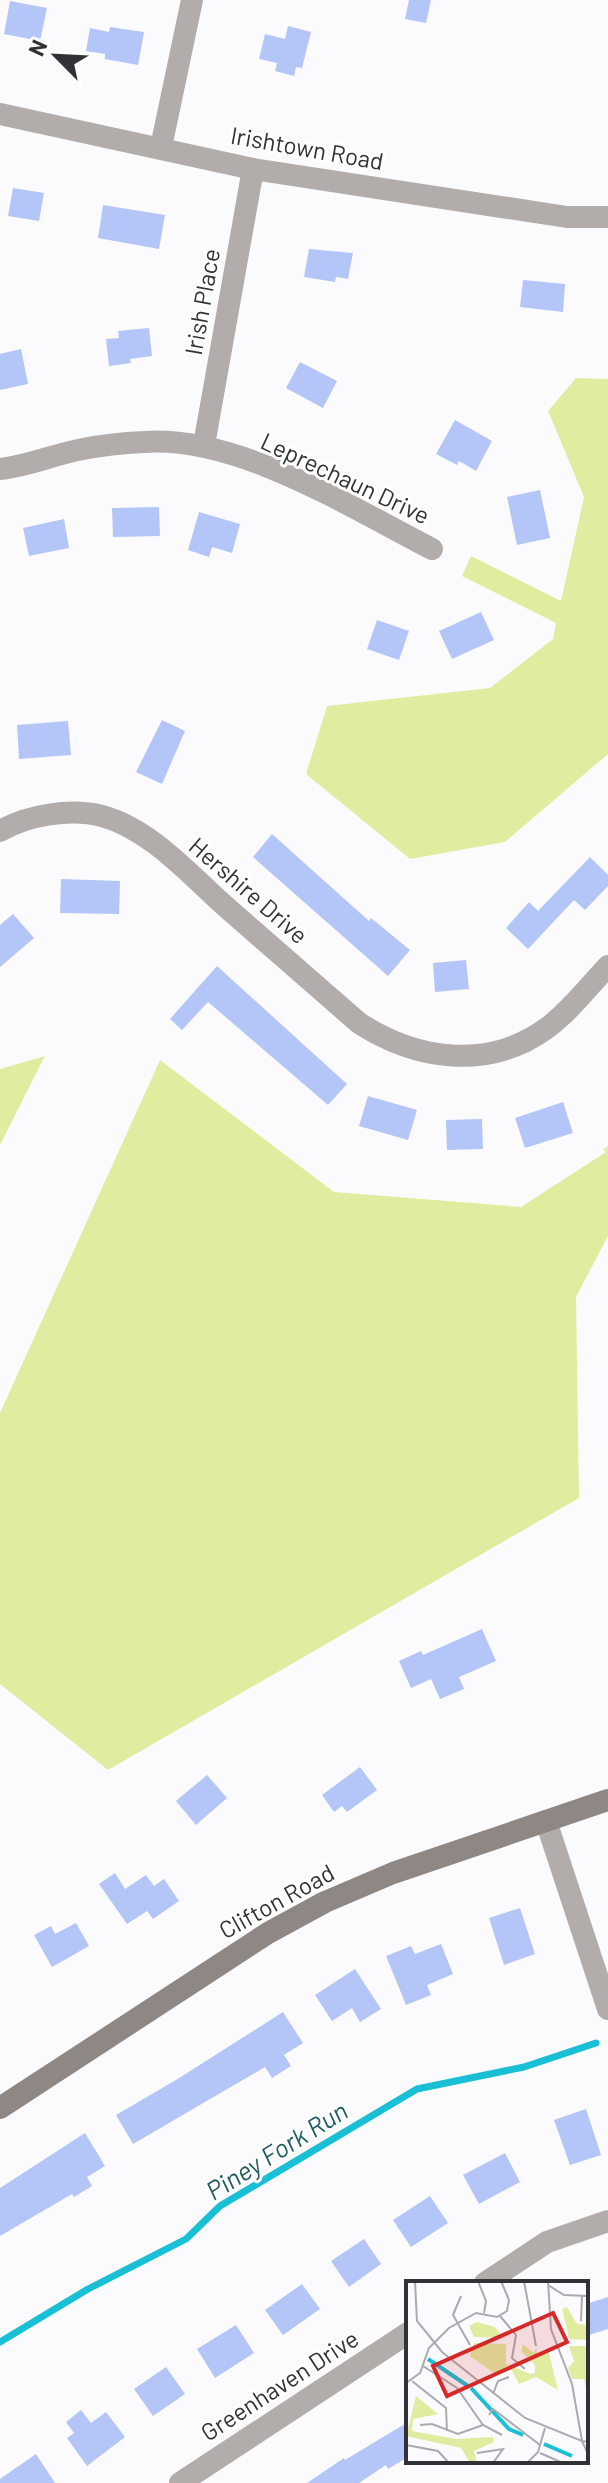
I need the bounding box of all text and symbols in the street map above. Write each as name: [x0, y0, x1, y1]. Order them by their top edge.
north arrow: [16, 16, 96, 96]
text: N: [22, 35, 52, 59]
street label: Irishtown Road: [229, 120, 386, 175]
street label: Irish Place: [178, 246, 225, 357]
street label: Leprechaun Drive: [257, 426, 435, 529]
street label: Hershire Drive: [184, 831, 314, 949]
street label: Clifton Road: [214, 1857, 339, 1944]
water label: Piney Fork Run: [200, 2094, 353, 2206]
inset map: [406, 2281, 588, 2463]
street label: Greenhaven Drive: [195, 2323, 363, 2446]

